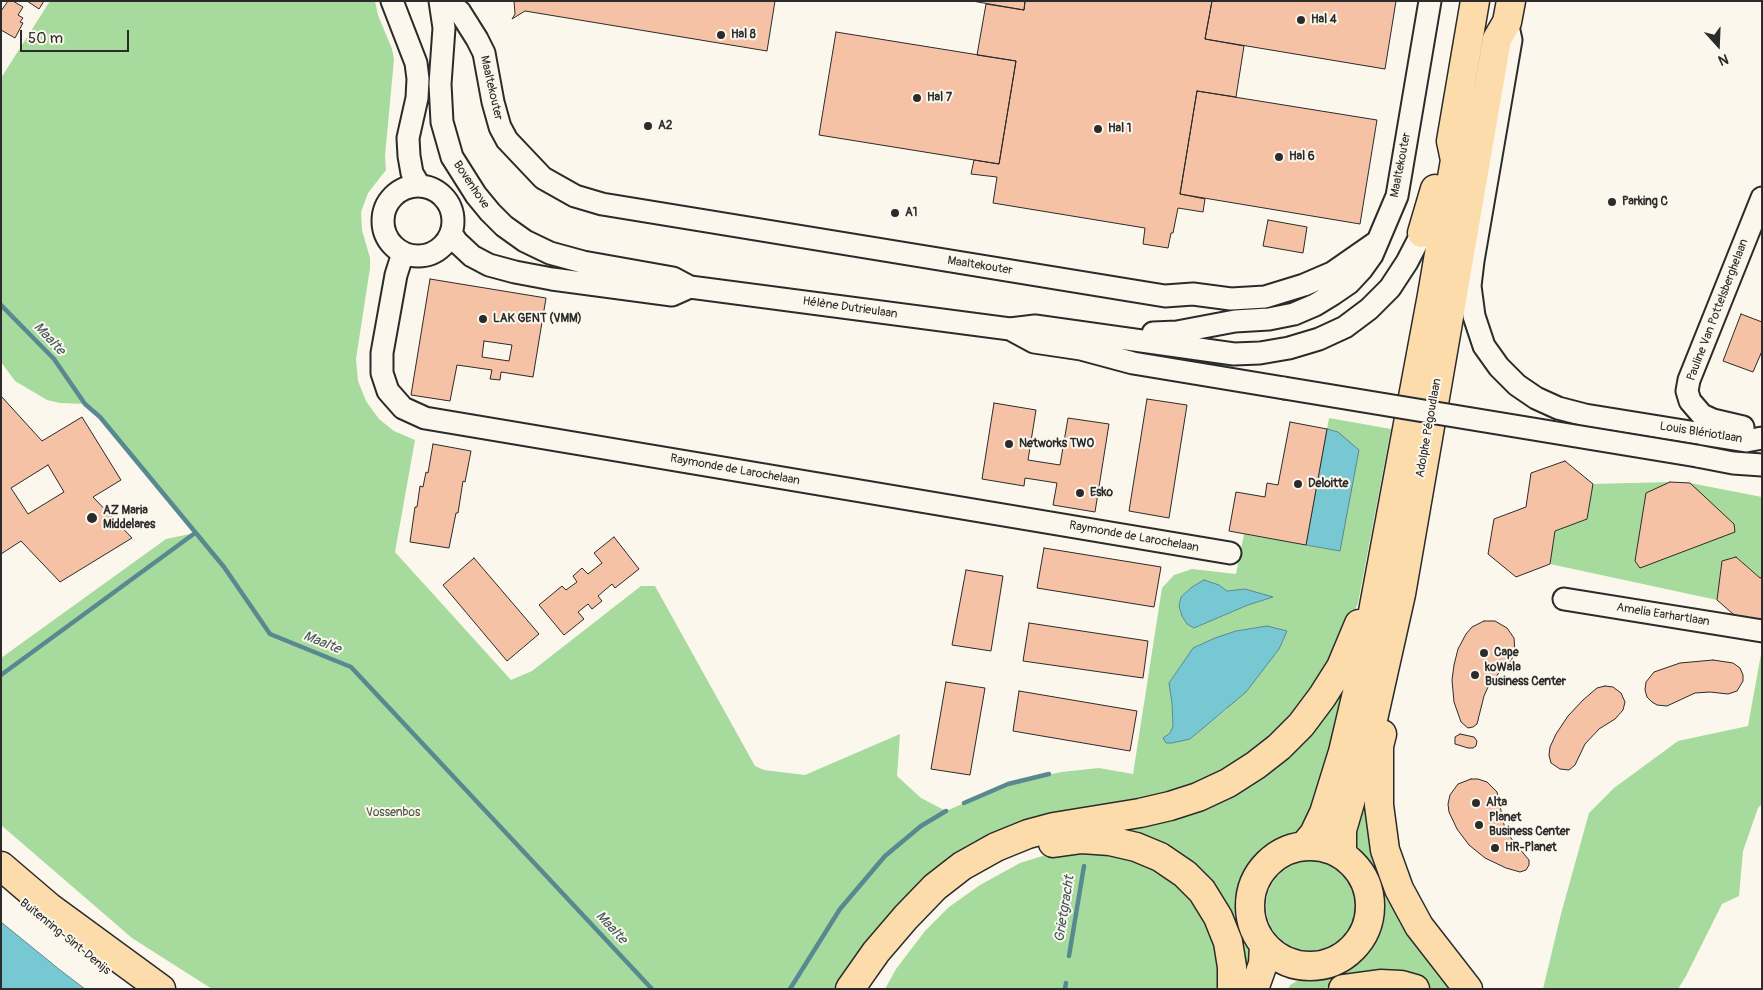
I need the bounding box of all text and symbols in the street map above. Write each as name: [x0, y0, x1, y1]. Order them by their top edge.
place label: Hal 4: [1311, 13, 1337, 27]
marker: Hal 4: [1295, 14, 1307, 26]
scale bar: [22, 20, 131, 52]
north arrow: [1693, 20, 1743, 70]
place label: Hal 8: [731, 28, 756, 42]
text: 50 m: [28, 29, 63, 48]
marker: Hal 8: [715, 29, 727, 41]
text: N: [1716, 50, 1731, 69]
street label: Maaltekouter: [477, 54, 505, 122]
place label: Hal 7: [927, 91, 952, 105]
marker: Hal 7: [911, 92, 923, 104]
place label: A2: [658, 119, 672, 133]
marker: A2: [642, 120, 654, 132]
place label: Hal 1: [1108, 122, 1131, 136]
marker: Hal 1: [1092, 123, 1104, 135]
street label: Maaltekouter: [1388, 131, 1414, 199]
place label: Hal 6: [1289, 150, 1315, 164]
marker: Hal 6: [1273, 151, 1285, 163]
street label: Bovenhove: [450, 158, 492, 212]
place label: Parking C: [1622, 195, 1668, 209]
marker: Parking C: [1606, 196, 1618, 208]
place label: A1: [905, 206, 917, 220]
marker: A1: [889, 207, 901, 219]
street label: Pauline Van Pottelsberghelaan: [1684, 237, 1752, 383]
street label: Maaltekouter: [946, 254, 1014, 278]
street label: Hélène Dutrieulaan: [802, 294, 898, 322]
place label: LAK GENT (VMM): [493, 312, 582, 326]
marker: LAK GENT (VMM): [477, 313, 489, 325]
water label: Maalte: [30, 319, 68, 359]
street label: Adolphe Pégoudlaan: [1413, 377, 1445, 479]
street label: Louis Blériotlaan: [1659, 419, 1743, 447]
place label: Networks TWO: [1019, 437, 1094, 451]
marker: Networks TWO: [1003, 438, 1015, 450]
street label: Raymonde de Larochelaan: [669, 452, 801, 488]
place label: Deloitte: [1308, 477, 1348, 491]
marker: Deloitte: [1292, 478, 1304, 490]
place label: Esko: [1090, 486, 1113, 500]
marker: Esko: [1074, 487, 1086, 499]
place label: AZ Maria Middelares: [103, 504, 155, 532]
marker: AZ Maria Middelares: [85, 511, 99, 525]
street label: Raymonde de Larochelaan: [1068, 519, 1200, 555]
street label: Amelia Earhartlaan: [1615, 601, 1711, 629]
water label: Maalte: [301, 628, 343, 658]
place label: Cape: [1494, 646, 1519, 660]
marker: Cape: [1478, 647, 1490, 659]
place label: koWala Business Center: [1485, 661, 1566, 689]
marker: koWala Business Center: [1469, 669, 1481, 681]
place label: Alta: [1486, 796, 1507, 810]
marker: Alta: [1470, 797, 1482, 809]
park label: Vossenbos: [366, 806, 420, 820]
place label: Planet Business Center: [1489, 811, 1570, 839]
marker: Planet Business Center: [1473, 819, 1485, 831]
place label: HR-Planet: [1505, 841, 1557, 855]
marker: HR-Planet: [1489, 842, 1501, 854]
water label: Grietgracht: [1051, 875, 1079, 943]
street label: Buitenring-Sint-Denijs: [17, 896, 113, 978]
water label: Maalte: [592, 908, 630, 948]

